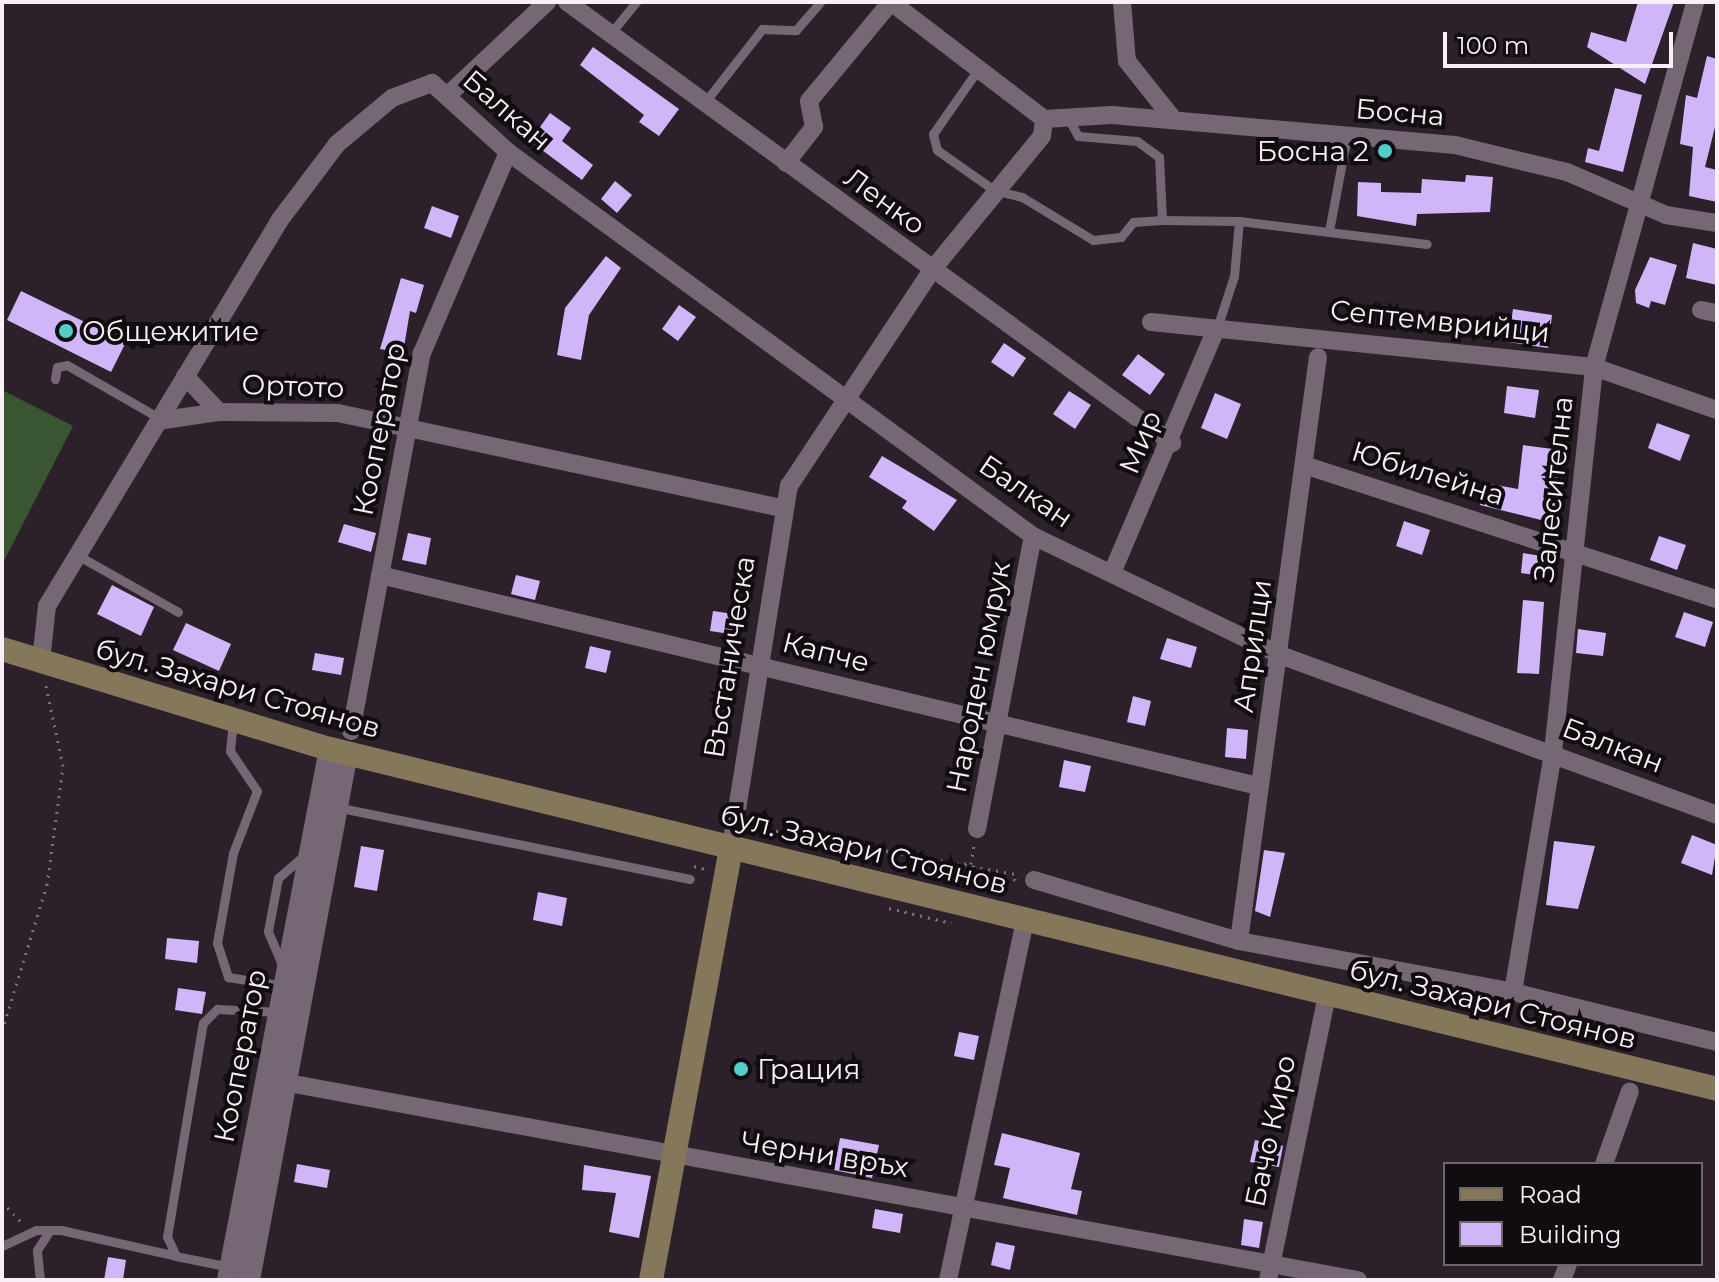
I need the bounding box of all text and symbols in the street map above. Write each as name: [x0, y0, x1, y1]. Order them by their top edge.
scale bar: [1447, 16, 1677, 66]
text: 100 m: [1457, 31, 1529, 60]
street label: Балкан: [456, 63, 558, 157]
street label: Босна: [1354, 91, 1446, 133]
place label: Босна 2: [1257, 134, 1369, 168]
marker: Босна 2: [1376, 142, 1394, 160]
street label: Ленко: [838, 160, 932, 242]
street label: Септемврийци: [1328, 293, 1552, 349]
place label: Общежитие: [82, 314, 259, 348]
marker: Общежитие: [57, 322, 75, 340]
street label: Кооператор: [346, 340, 412, 518]
street label: Ортото: [241, 367, 345, 405]
street label: Залесителна: [1527, 395, 1579, 583]
street label: Мир: [1112, 405, 1168, 479]
street label: Юбилейна: [1348, 434, 1508, 512]
street label: Балкан: [973, 448, 1079, 534]
street label: Въстаническа: [696, 554, 762, 760]
street label: Народен юмрук: [939, 558, 1017, 796]
street label: Априлци: [1226, 577, 1278, 715]
street label: Капче: [779, 625, 873, 679]
street label: бул. Захари Стоянов: [92, 631, 384, 745]
street label: Балкан: [1558, 710, 1668, 780]
street label: бул. Захари Стоянов: [717, 797, 1011, 901]
street label: бул. Захари Стоянов: [1346, 952, 1640, 1056]
street label: Кооператор: [207, 967, 273, 1145]
place label: Грация: [757, 1052, 860, 1086]
street label: Бачо Киро: [1238, 1052, 1302, 1210]
marker: Грация: [732, 1060, 750, 1078]
street label: Черни връх: [739, 1124, 911, 1184]
legend: [1443, 1162, 1703, 1266]
text: Road: [1519, 1180, 1582, 1209]
text: Building: [1519, 1220, 1622, 1249]

